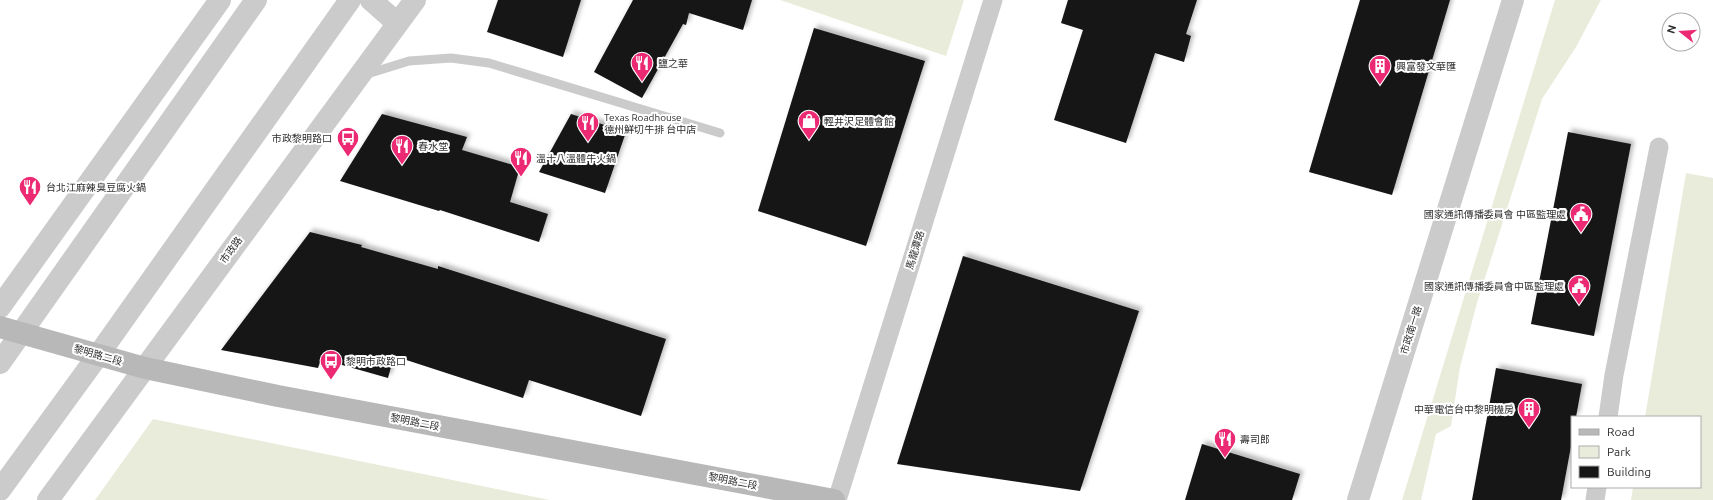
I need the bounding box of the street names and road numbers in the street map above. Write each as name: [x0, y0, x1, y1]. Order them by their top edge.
street label: 馬龍潭路: [904, 229, 926, 271]
street label: 市政路: [218, 235, 244, 265]
street label: 市政南一路: [1398, 304, 1424, 356]
street label: 黎明路二段: [72, 343, 124, 367]
street label: 黎明路二段: [389, 412, 441, 432]
street label: 黎明路二段: [707, 471, 759, 491]

